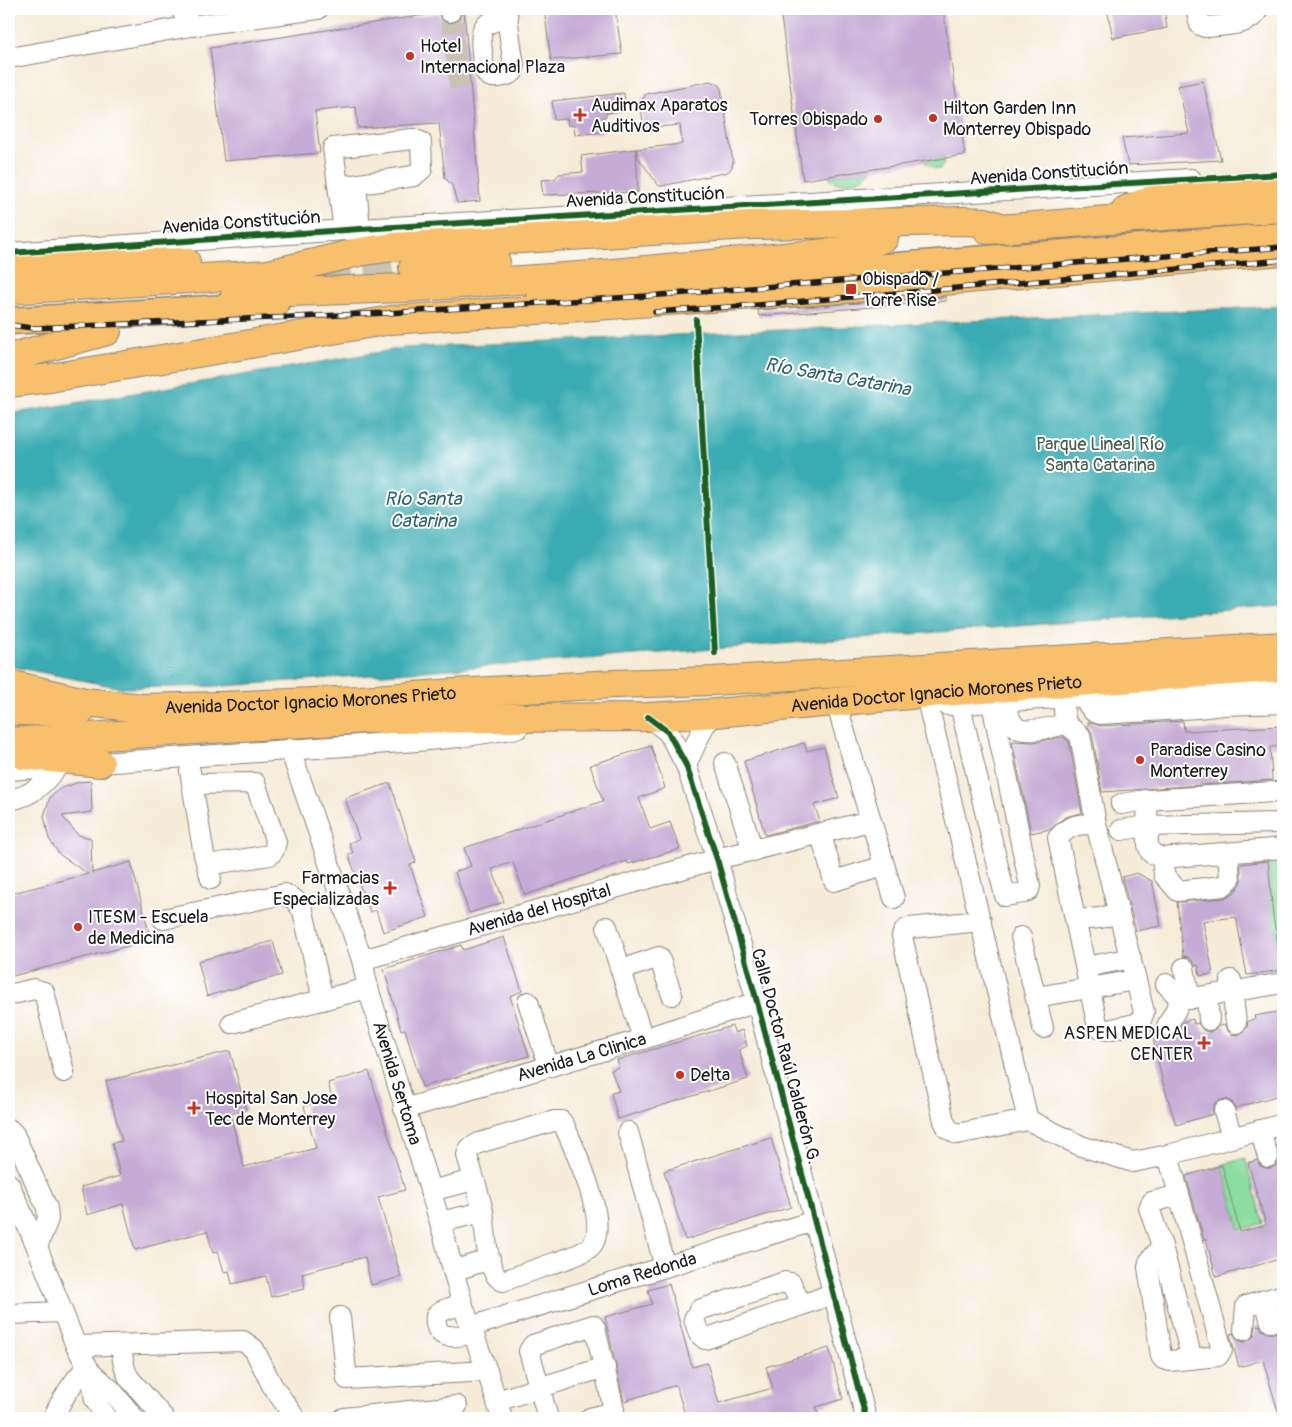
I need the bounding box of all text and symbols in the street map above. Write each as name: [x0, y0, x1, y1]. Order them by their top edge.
place label: Hotel Internacional Plaza: [420, 35, 565, 79]
marker: Hotel Internacional Plaza: [404, 50, 416, 62]
place label: Audimax Aparatos Auditivos: [591, 94, 728, 138]
place label: Hilton Garden Inn Monterrey Obispado: [943, 97, 1091, 141]
marker: Audimax Aparatos Auditivos: [573, 108, 587, 122]
place label: Torres Obispado: [749, 108, 868, 131]
marker: Hilton Garden Inn Monterrey Obispado: [927, 112, 939, 124]
marker: Torres Obispado: [872, 113, 884, 125]
street label: Avenida Constitución: [969, 156, 1129, 191]
street label: Avenida Constitución: [565, 182, 725, 213]
street label: Avenida Constitución: [161, 205, 321, 240]
place label: Obispado / Torre Rise: [862, 268, 939, 312]
marker: Obispado / Torre Rise: [844, 282, 858, 296]
water label: Río Santa Catarina: [763, 352, 914, 402]
park label: Parque Lineal Río Santa Catarina: [1036, 433, 1164, 477]
water label: Río Santa Catarina: [384, 487, 463, 533]
street label: Avenida Doctor Ignacio Morones Prieto: [790, 671, 1083, 718]
street label: Avenida Doctor Ignacio Morones Prieto: [164, 682, 457, 719]
place label: Paradise Casino Monterrey: [1150, 739, 1266, 783]
marker: Paradise Casino Monterrey: [1134, 754, 1146, 766]
place label: Farmacias Especializadas: [273, 867, 379, 911]
street label: Avenida del Hospital: [464, 879, 614, 942]
marker: Farmacias Especializadas: [383, 881, 397, 895]
place label: ITESM - Escuela de Medicina: [88, 906, 209, 950]
marker: ITESM - Escuela de Medicina: [72, 921, 84, 933]
street label: Calle Doctor Raúl Calderón G.: [746, 946, 825, 1166]
street label: Avenida Sertoma: [367, 1018, 427, 1148]
place label: ASPEN MEDICAL CENTER: [1063, 1022, 1193, 1066]
street label: Avenida La Clinica: [514, 1028, 649, 1087]
marker: ASPEN MEDICAL CENTER: [1197, 1036, 1211, 1050]
place label: Delta: [690, 1064, 730, 1087]
marker: Delta: [674, 1069, 686, 1081]
place label: Hospital San Jose Tec de Monterrey: [205, 1087, 337, 1131]
marker: Hospital San Jose Tec de Monterrey: [187, 1101, 201, 1115]
street label: Loma Redonda: [585, 1247, 699, 1302]

